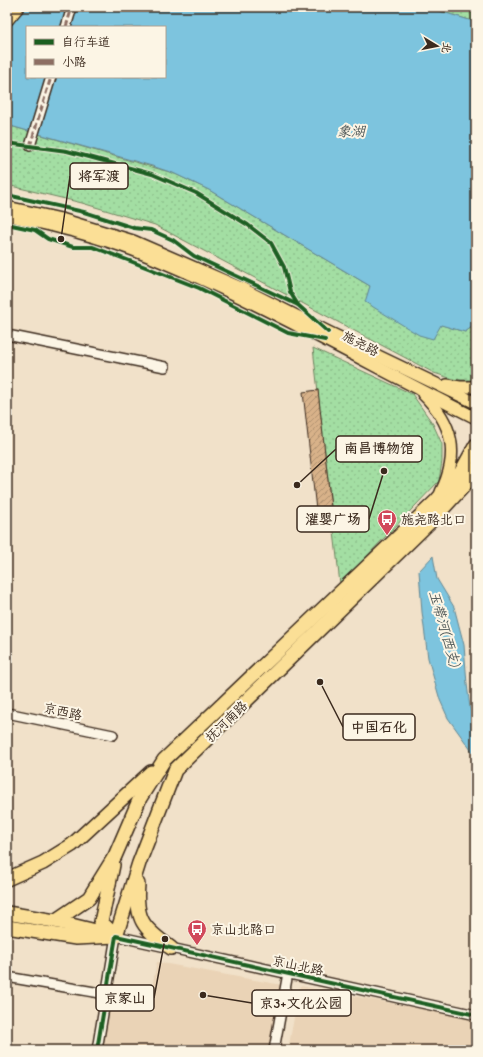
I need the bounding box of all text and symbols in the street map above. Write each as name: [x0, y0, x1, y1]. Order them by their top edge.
legend: [26, 26, 166, 78]
north arrow: [417, 26, 457, 66]
text: 自行车道: [62, 35, 110, 49]
text: 北: [439, 41, 454, 54]
text: 小路: [62, 55, 86, 69]
water label: 象湖: [337, 123, 367, 140]
callout: 将军渡: [70, 163, 128, 189]
text: 将军渡: [78, 168, 120, 185]
street label: 施尧路: [340, 328, 382, 359]
callout: 南昌博物馆: [336, 436, 422, 462]
text: 南昌博物馆: [344, 440, 414, 457]
callout: 灌婴广场: [297, 506, 369, 532]
bus stop icon: 施尧路北口: [376, 508, 398, 536]
text: 灌婴广场: [305, 511, 361, 528]
place label: 施尧路北口: [401, 512, 466, 527]
water label: 玉带河(西支): [425, 589, 464, 670]
street label: 抚河南路: [202, 698, 250, 745]
street label: 京西路: [42, 700, 84, 723]
callout: 中国石化: [343, 714, 415, 740]
text: 中国石化: [351, 719, 407, 736]
bus stop icon: 京山北路口: [186, 918, 208, 946]
place label: 京山北路口: [211, 922, 276, 937]
street label: 京山北路: [271, 953, 325, 978]
callout: 京家山: [96, 985, 154, 1011]
text: 京家山: [104, 990, 146, 1007]
callout: 京3+文化公园: [252, 990, 351, 1016]
text: 京3+文化公园: [259, 995, 343, 1012]

